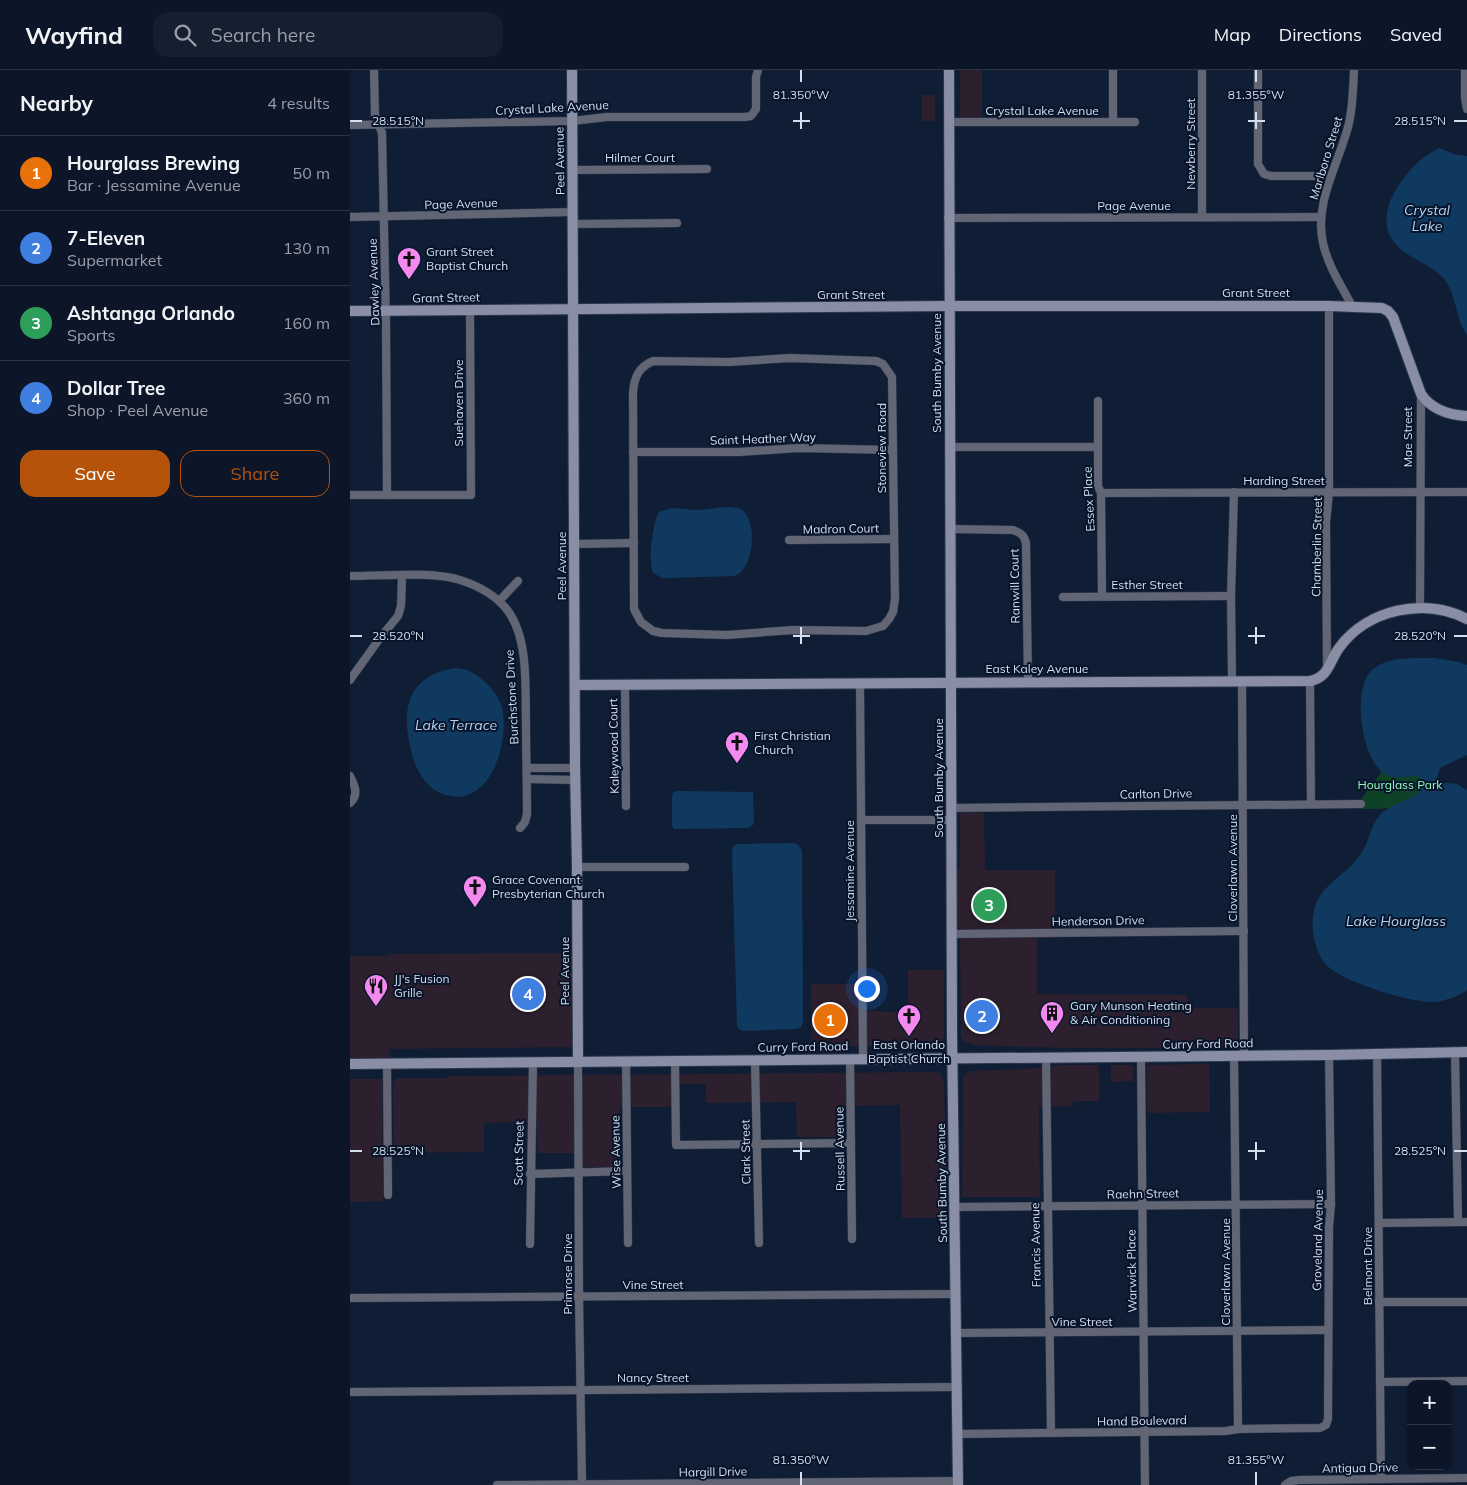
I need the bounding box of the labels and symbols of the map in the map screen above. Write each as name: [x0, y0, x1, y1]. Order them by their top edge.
text: 81.350°W: [773, 87, 829, 102]
text: 81.355°W: [1228, 87, 1284, 102]
street label: Crystal Lake Avenue: [495, 97, 609, 118]
street label: Newberry Street: [1183, 98, 1198, 190]
street label: Crystal Lake Avenue: [985, 103, 1099, 118]
text: 28.515°N: [372, 113, 424, 128]
text: 28.515°N: [1394, 113, 1446, 128]
street label: Marlboro Street: [1306, 114, 1345, 201]
street label: Peel Avenue: [551, 127, 568, 195]
street label: Hilmer Court: [605, 150, 675, 165]
street label: Page Avenue: [424, 195, 498, 212]
street label: Page Avenue: [1097, 198, 1171, 213]
water label: Crystal Lake: [1404, 201, 1451, 235]
street label: Dawley Avenue: [364, 238, 383, 326]
place label: Grant Street Baptist Church: [426, 244, 508, 273]
church icon: Grant Street Baptist Church: [396, 246, 422, 280]
street label: Grant Street: [1222, 285, 1290, 300]
street label: Grant Street: [817, 287, 885, 302]
street label: Grant Street: [412, 289, 480, 306]
street label: South Bumby Avenue: [929, 313, 944, 433]
street label: Suehaven Drive: [451, 359, 466, 447]
street label: Stoneview Road: [874, 403, 889, 493]
street label: Mae Street: [1400, 407, 1415, 467]
street label: Saint Heather Way: [710, 429, 817, 448]
street label: Essex Place: [1079, 466, 1098, 532]
street label: Harding Street: [1243, 473, 1325, 488]
street label: Chamberlin Street: [1308, 497, 1325, 597]
street label: Madron Court: [803, 520, 879, 537]
street label: Peel Avenue: [554, 532, 569, 600]
street label: Ranwill Court: [1006, 548, 1023, 624]
street label: Esther Street: [1111, 577, 1183, 592]
text: 28.520°N: [372, 628, 424, 643]
text: 28.520°N: [1394, 628, 1446, 643]
street label: Burchstone Drive: [502, 649, 521, 745]
street label: East Kaley Avenue: [986, 661, 1088, 676]
street label: Kaleywood Court: [605, 698, 622, 794]
water label: Lake Terrace: [415, 716, 497, 734]
street label: South Bumby Avenue: [931, 718, 946, 838]
place label: First Christian Church: [754, 728, 831, 757]
church icon: First Christian Church: [724, 730, 750, 764]
park label: Hourglass Park: [1358, 777, 1443, 792]
street label: Carlton Drive: [1120, 785, 1192, 802]
street label: Cloverlawn Avenue: [1225, 814, 1240, 922]
street label: Jessamine Avenue: [842, 820, 857, 922]
place label: Grace Covenant Presbyterian Church: [492, 872, 605, 901]
church icon: Grace Covenant Presbyterian Church: [462, 874, 488, 908]
pin: 3: [973, 886, 1005, 924]
street label: Henderson Drive: [1052, 912, 1144, 929]
water label: Lake Hourglass: [1346, 912, 1446, 930]
street label: Peel Avenue: [557, 937, 572, 1005]
place label: JJ's Fusion Grille: [394, 971, 450, 1000]
restaurant icon: JJ's Fusion Grille: [363, 973, 389, 1007]
pin: 4: [512, 975, 544, 1013]
your location: [854, 976, 880, 1002]
pin: 2: [966, 997, 998, 1035]
place label: Gary Munson Heating & Air Conditioning: [1070, 998, 1192, 1027]
building icon: Gary Munson Heating & Air Conditioning: [1039, 1000, 1065, 1034]
pin: 1: [814, 1001, 846, 1039]
church icon: East Orlando Baptist Church: [896, 1003, 922, 1037]
street label: Curry Ford Road: [1162, 1035, 1254, 1052]
place label: East Orlando Baptist Church: [868, 1037, 950, 1066]
street label: Curry Ford Road: [757, 1038, 849, 1055]
street label: Russell Avenue: [831, 1107, 848, 1191]
street label: Wise Avenue: [607, 1115, 624, 1189]
street label: Clark Street: [737, 1119, 754, 1185]
street label: Scott Street: [510, 1121, 527, 1185]
street label: South Bumby Avenue: [933, 1123, 950, 1243]
text: 28.525°N: [372, 1143, 424, 1158]
text: 28.525°N: [1394, 1143, 1446, 1158]
street label: Raehn Street: [1107, 1185, 1179, 1202]
street label: Groveland Avenue: [1309, 1189, 1326, 1291]
street label: Francis Avenue: [1027, 1202, 1044, 1288]
street label: Cloverlawn Avenue: [1218, 1218, 1233, 1326]
street label: Belmont Drive: [1360, 1227, 1375, 1305]
street label: Warwick Place: [1123, 1229, 1140, 1313]
street label: Primrose Drive: [560, 1233, 575, 1315]
street label: Vine Street: [622, 1277, 684, 1292]
street label: Vine Street: [1051, 1314, 1113, 1329]
street label: Nancy Street: [617, 1370, 689, 1385]
street label: Hand Boulevard: [1097, 1412, 1187, 1429]
text: 81.350°W: [773, 1452, 829, 1467]
text: 81.355°W: [1228, 1452, 1284, 1467]
street label: Antigua Drive: [1322, 1459, 1398, 1476]
street label: Hargill Drive: [679, 1463, 747, 1480]

